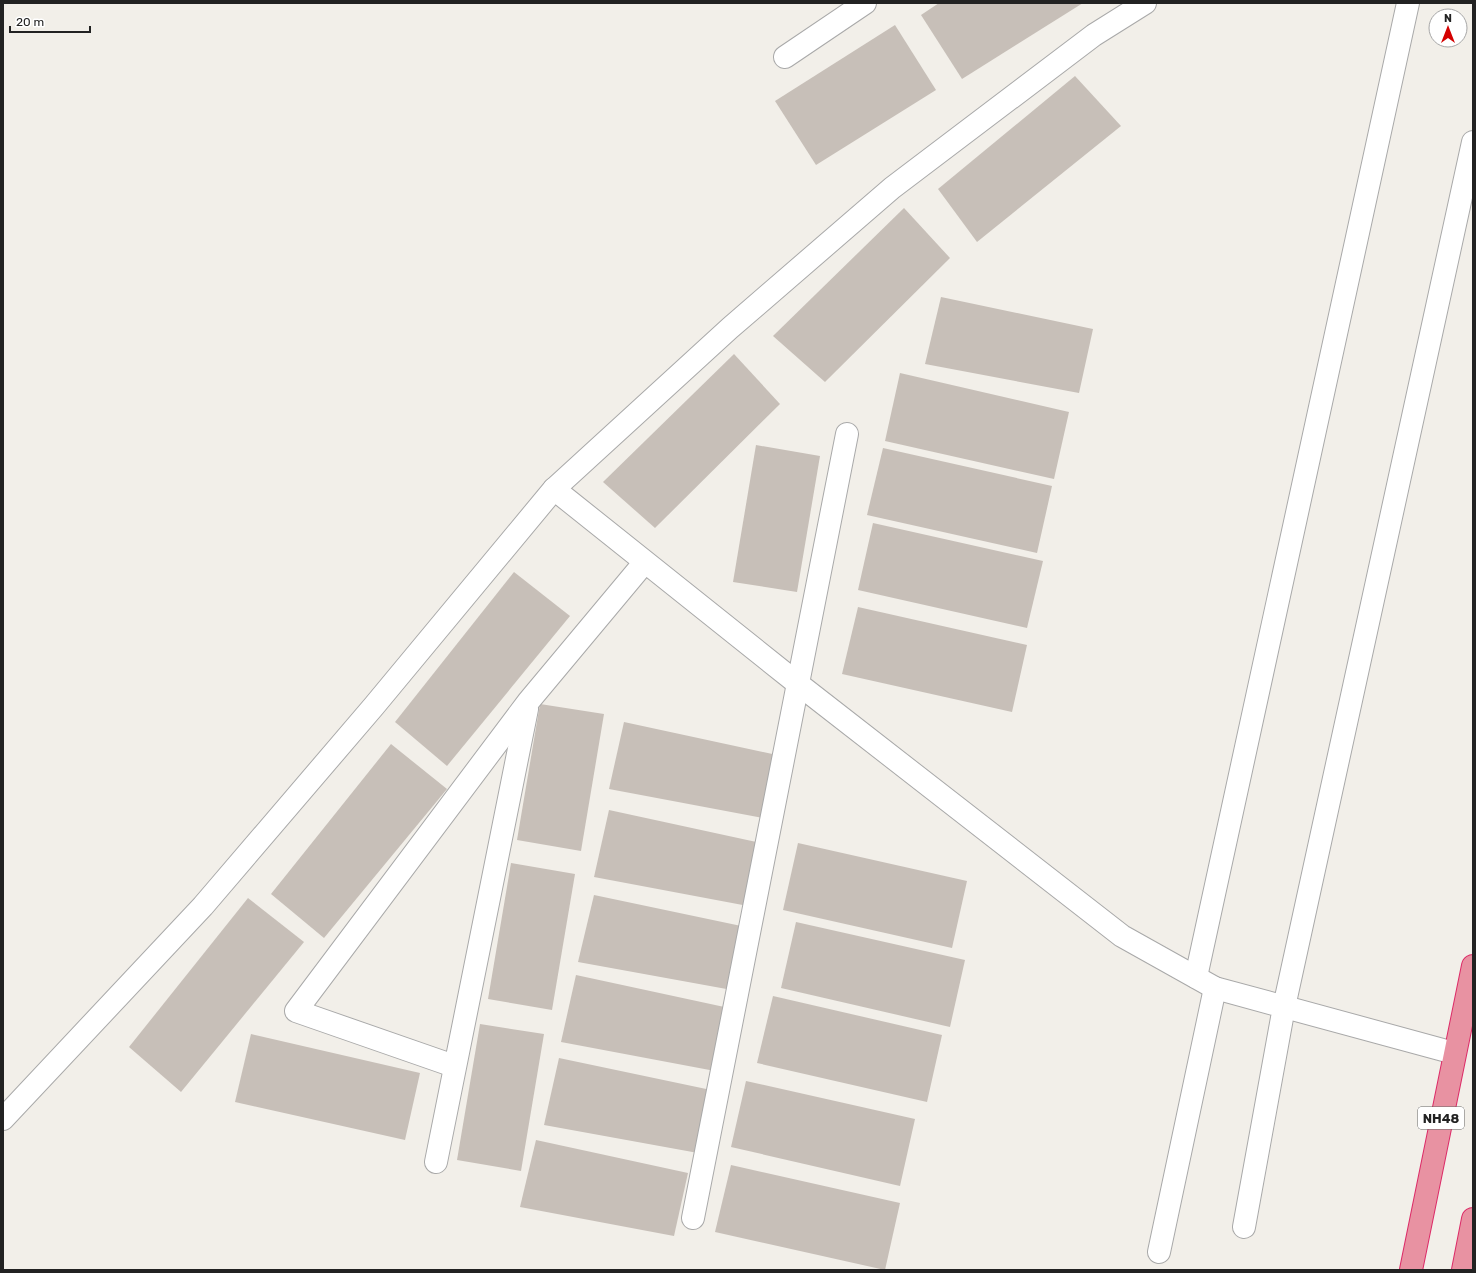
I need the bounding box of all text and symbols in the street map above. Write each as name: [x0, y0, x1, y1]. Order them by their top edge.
scale bar: [10, 8, 90, 34]
north arrow: [1428, 8, 1468, 48]
text: N: [1444, 12, 1452, 25]
text: 20 m: [16, 15, 44, 29]
road number: NH48: [1418, 1107, 1464, 1129]

